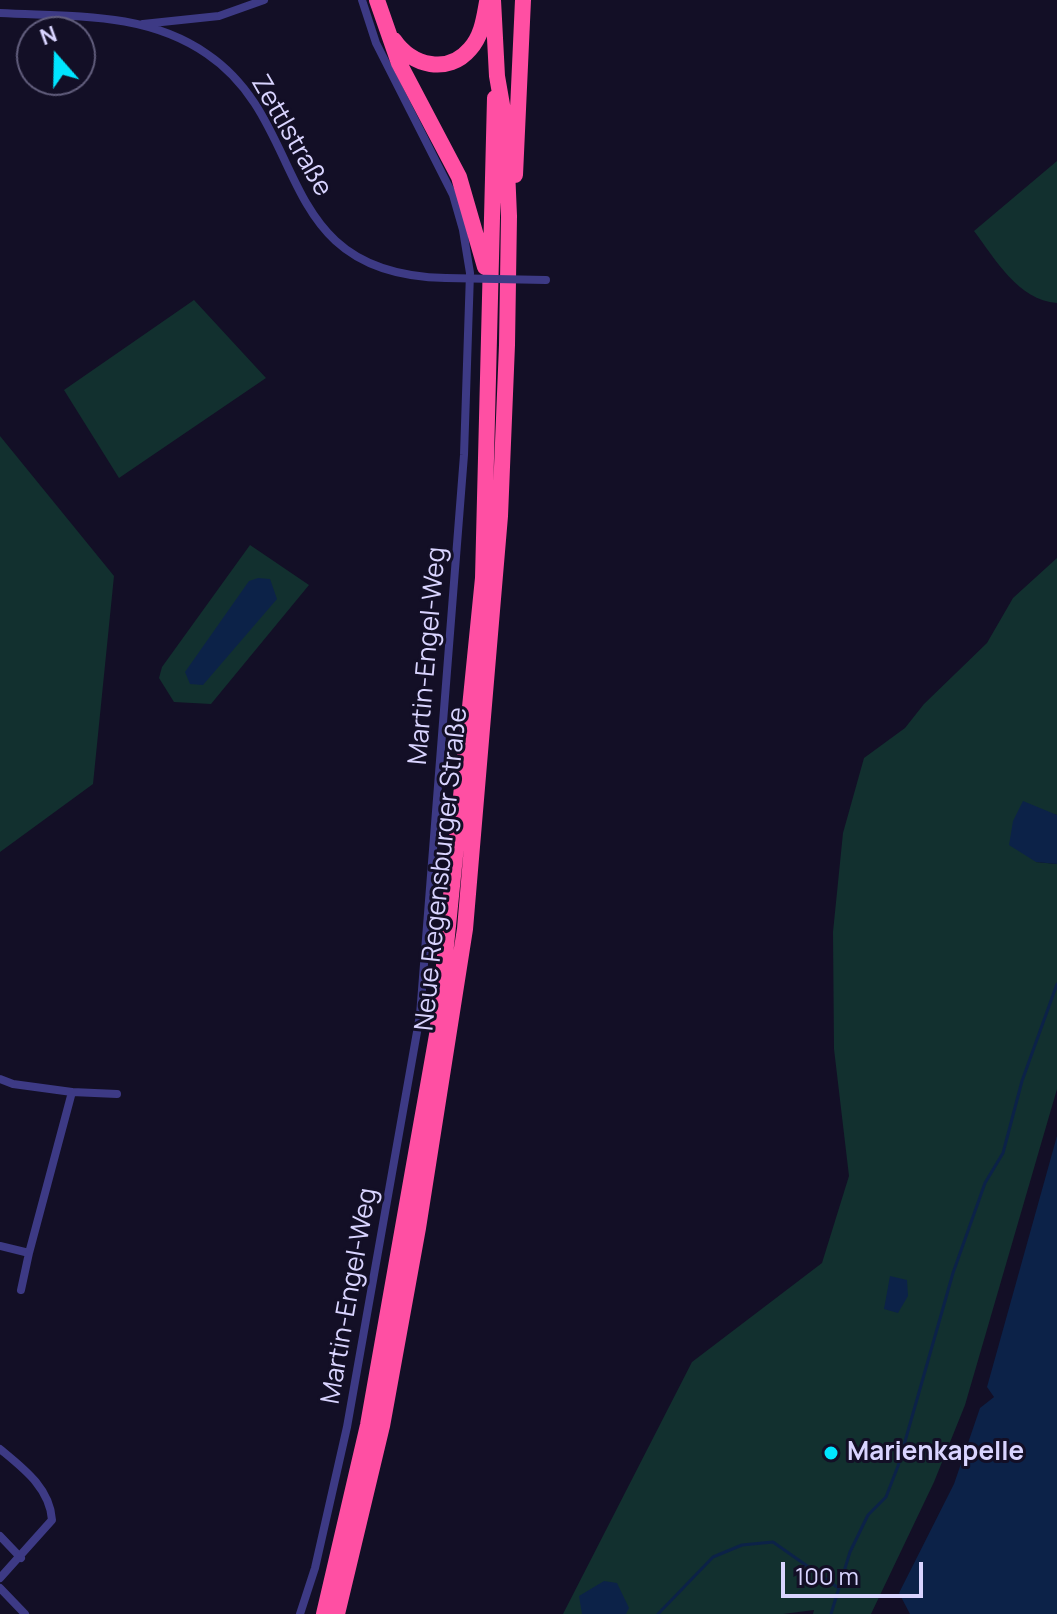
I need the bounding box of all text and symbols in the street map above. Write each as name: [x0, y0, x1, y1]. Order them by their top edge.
north arrow: [16, 16, 96, 96]
text: N: [36, 19, 61, 52]
street label: Zettlstraße: [244, 70, 338, 202]
street label: Martin-Engel-Weg: [403, 546, 453, 766]
street label: Neue Regensburger Straße: [409, 706, 475, 1032]
street label: Martin-Engel-Weg: [316, 1186, 384, 1406]
place label: Marienkapelle: [847, 1437, 1024, 1469]
marker: Marienkapelle: [822, 1444, 840, 1462]
scale bar: [785, 1546, 927, 1596]
text: 100 m: [795, 1559, 859, 1592]

